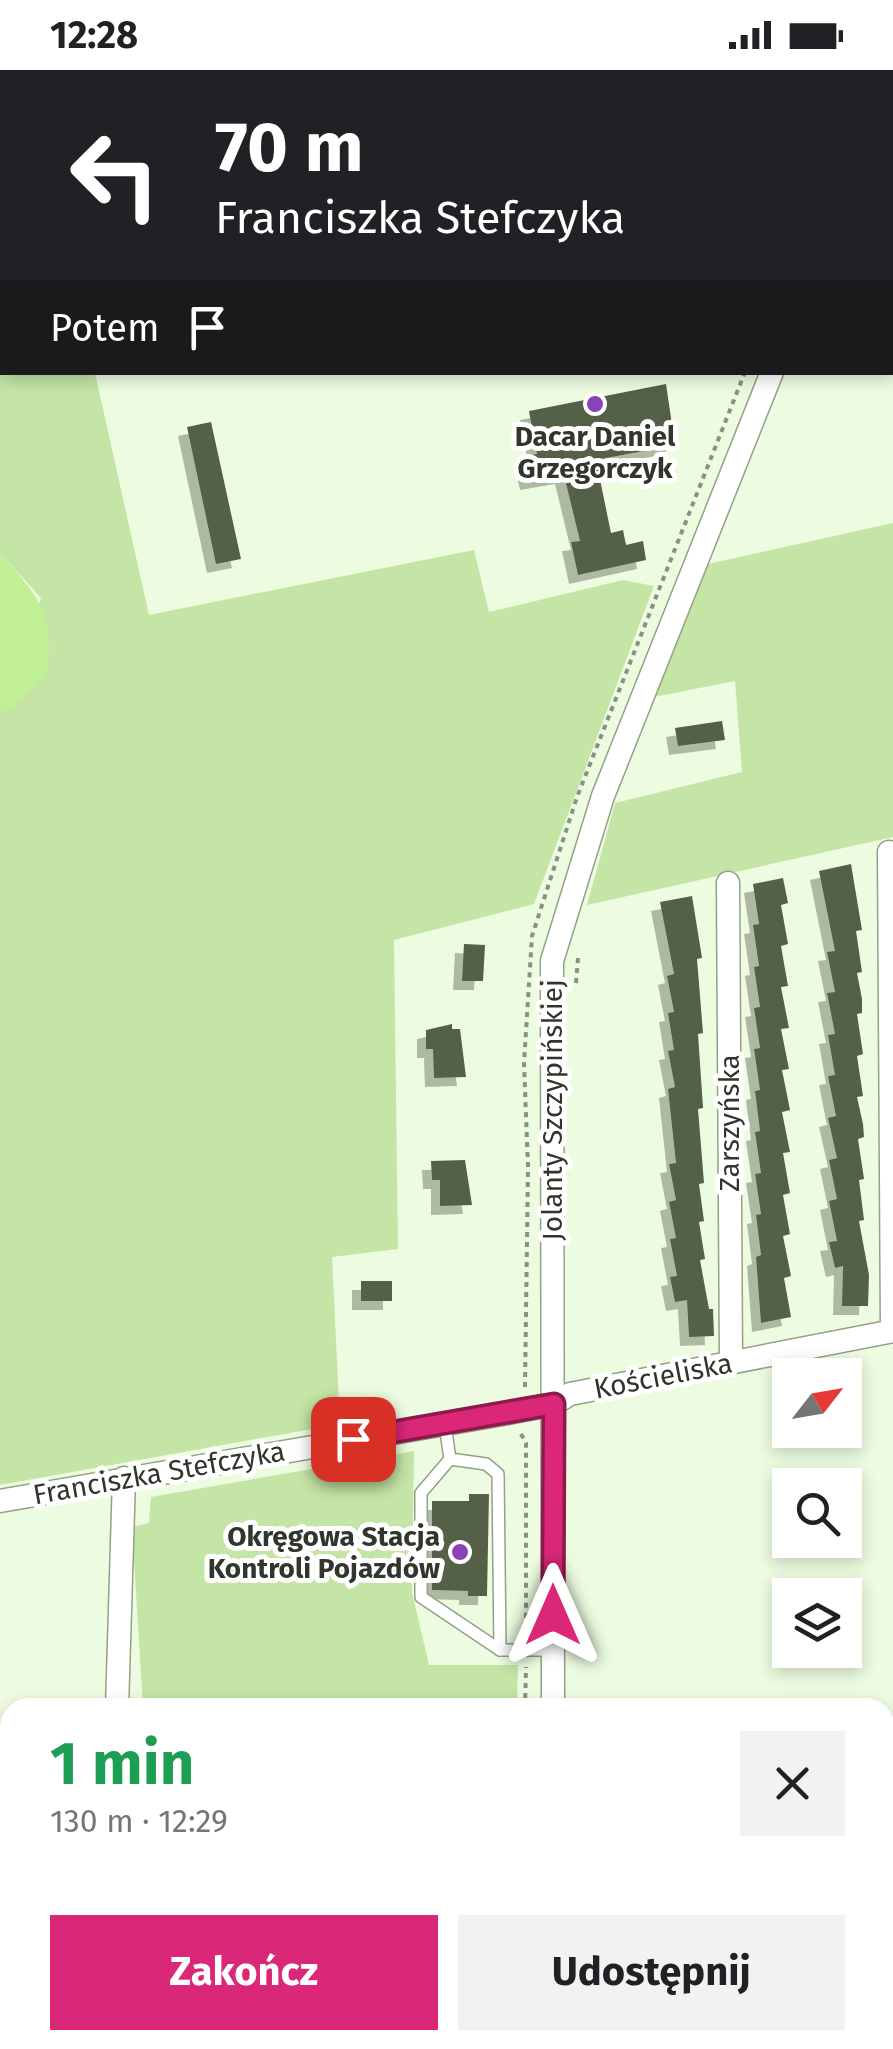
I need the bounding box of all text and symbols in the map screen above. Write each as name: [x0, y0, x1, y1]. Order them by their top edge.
text: 12:28: [50, 12, 138, 58]
text: 70 m: [215, 106, 364, 190]
icon: left: [50, 110, 180, 240]
text: Franciszka Stefczyka: [215, 191, 625, 245]
icon: arrive: [180, 300, 235, 355]
text: Potem: [50, 305, 160, 351]
marker: Dacar Daniel Grzegorczyk: [584, 393, 606, 415]
place label: Dacar Daniel Grzegorczyk: [515, 420, 676, 485]
street label: Jolanty Szczypińskiej: [536, 979, 569, 1241]
street label: Zarszyńska: [713, 1054, 746, 1192]
street label: Kościeliska: [591, 1346, 735, 1406]
north arrow: [772, 1358, 862, 1448]
map controls: [772, 1358, 862, 1668]
pin: [311, 1397, 396, 1482]
icon: arrive: [326, 1412, 381, 1467]
street label: Franciszka Stefczyka: [30, 1435, 288, 1511]
button: search: [772, 1468, 862, 1558]
place label: Okręgowa Stacja Kontroli Pojazdów: [208, 1520, 440, 1585]
marker: Okręgowa Stacja Kontroli Pojazdów: [449, 1541, 471, 1563]
position arrow: [501, 1563, 605, 1667]
button: layers: [772, 1578, 862, 1668]
text: 1 min: [50, 1728, 194, 1800]
button: close: [740, 1731, 845, 1836]
text: 130 m · 12:29: [50, 1802, 228, 1840]
button: Zakończ: [50, 1915, 438, 2030]
button: Udostępnij: [458, 1915, 845, 2030]

